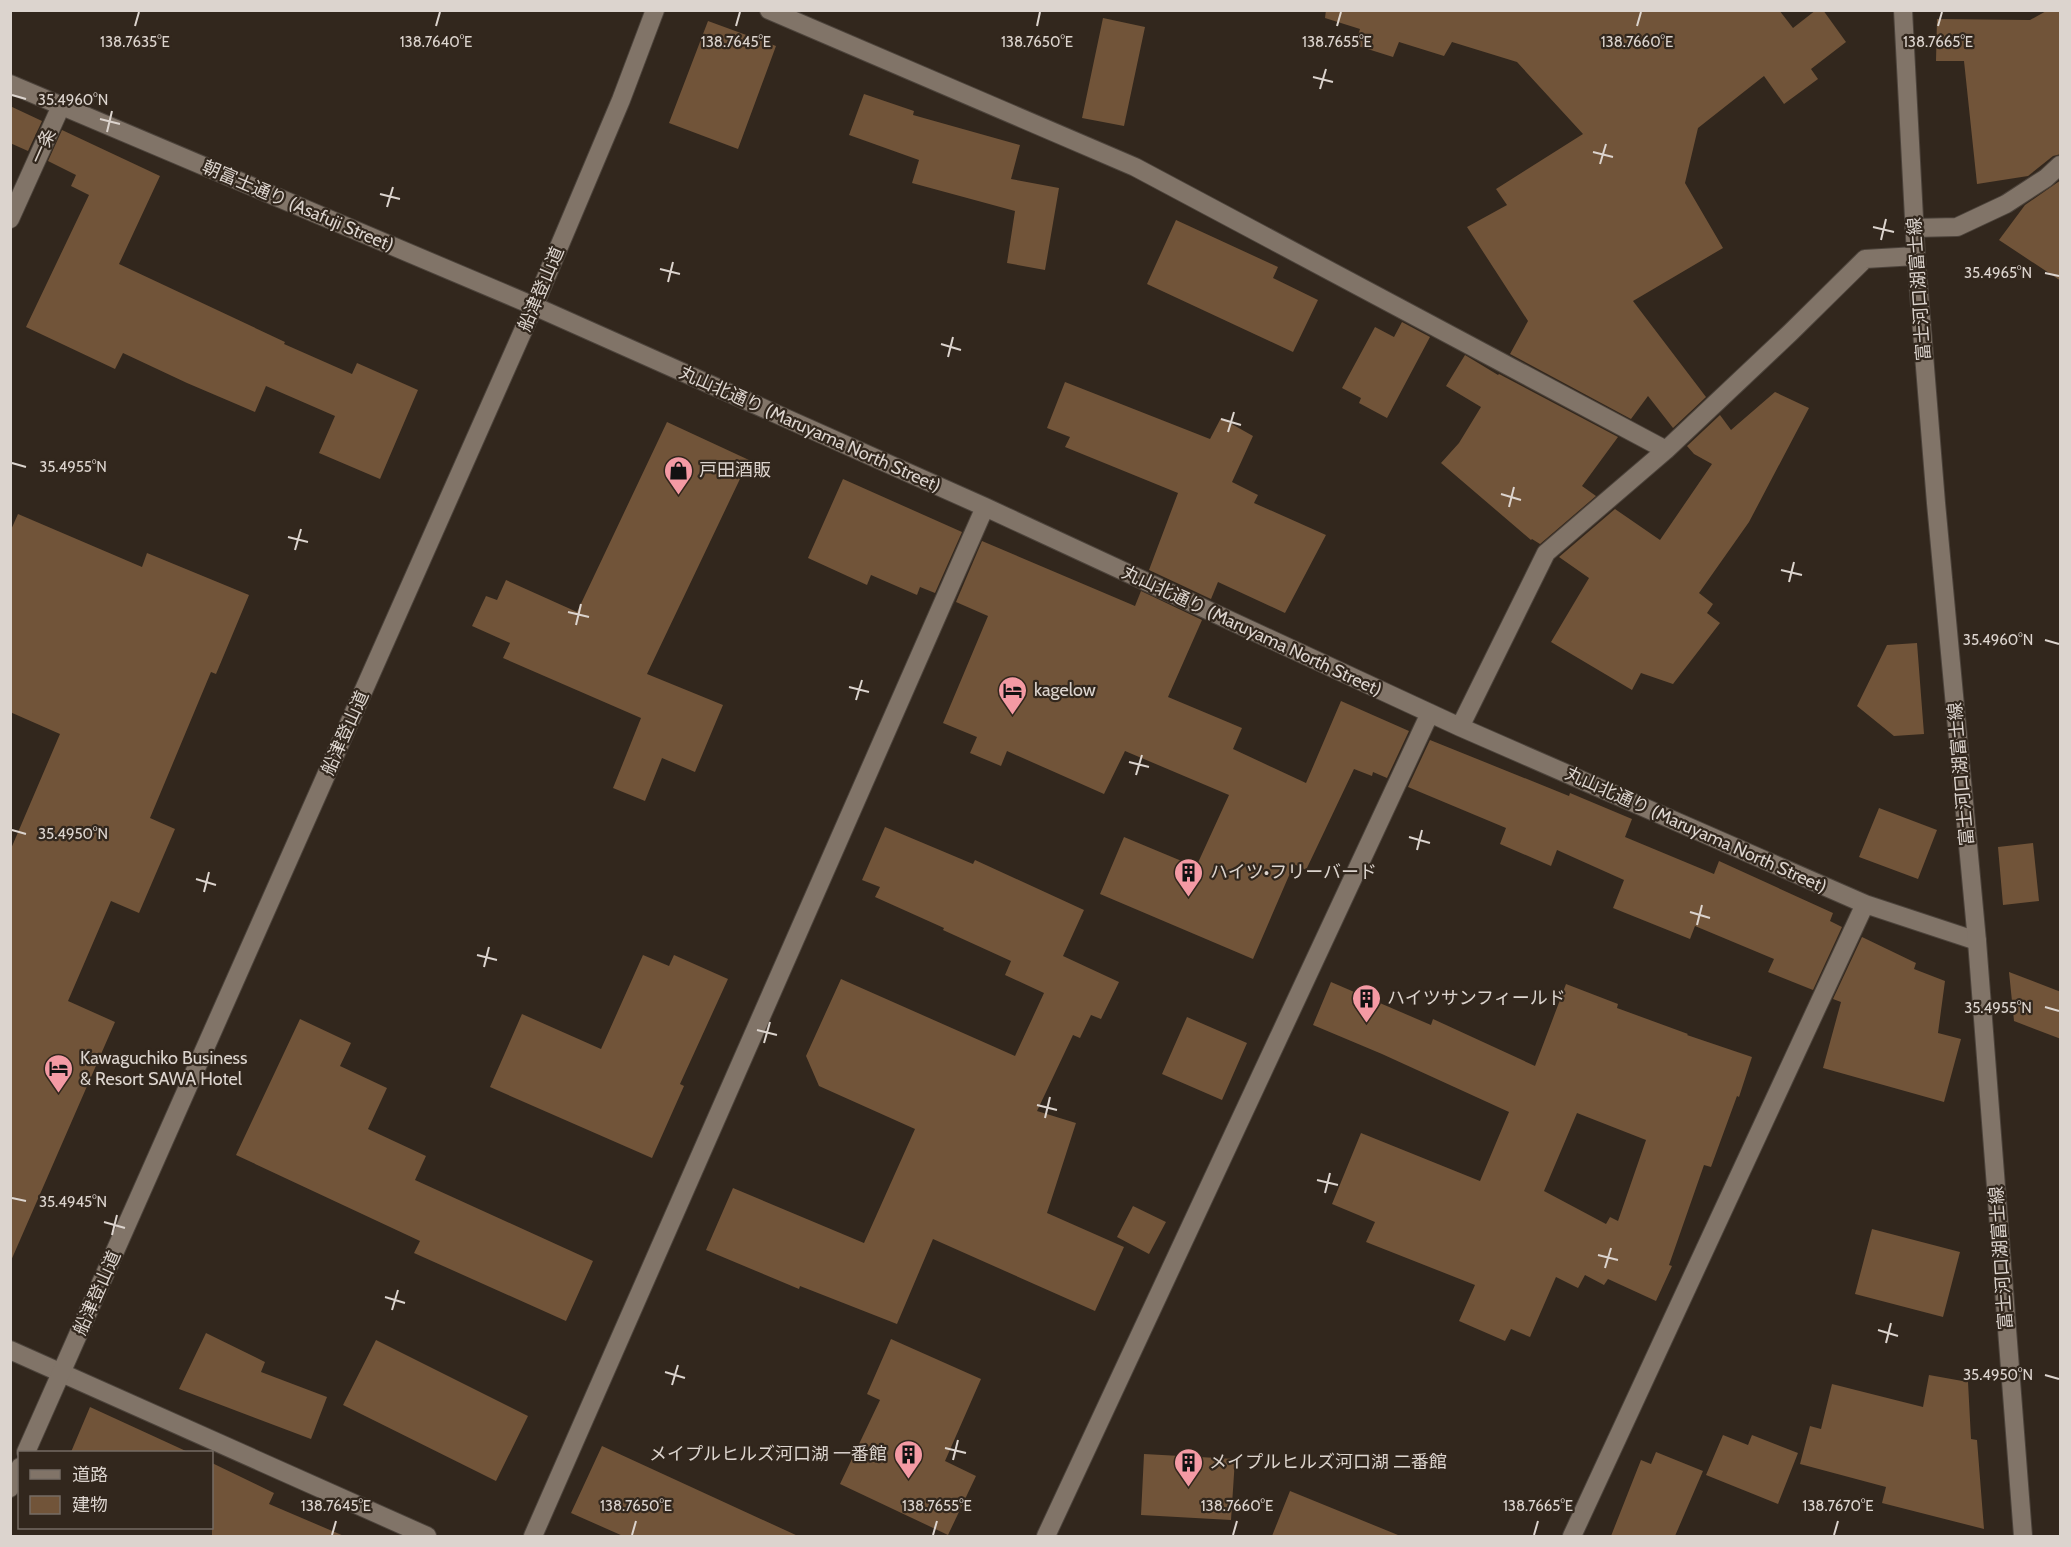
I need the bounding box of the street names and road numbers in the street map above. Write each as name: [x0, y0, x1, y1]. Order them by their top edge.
street label: 一条: [26, 125, 60, 167]
street label: 朝富士通り (Asafuji Street): [199, 156, 397, 256]
street label: 富士河口湖富士線: [1903, 216, 1935, 362]
street label: 船津登山道: [513, 243, 569, 335]
street label: 丸山北通り (Maruyama North Street): [676, 361, 944, 497]
street label: 丸山北通り (Maruyama North Street): [1119, 561, 1385, 701]
street label: 船津登山道: [317, 687, 373, 779]
street label: 富士河口湖富士線: [1944, 701, 1978, 847]
street label: 丸山北通り (Maruyama North Street): [1562, 762, 1830, 898]
street label: 富士河口湖富士線: [1985, 1185, 2017, 1331]
street label: 船津登山道: [69, 1247, 125, 1339]

